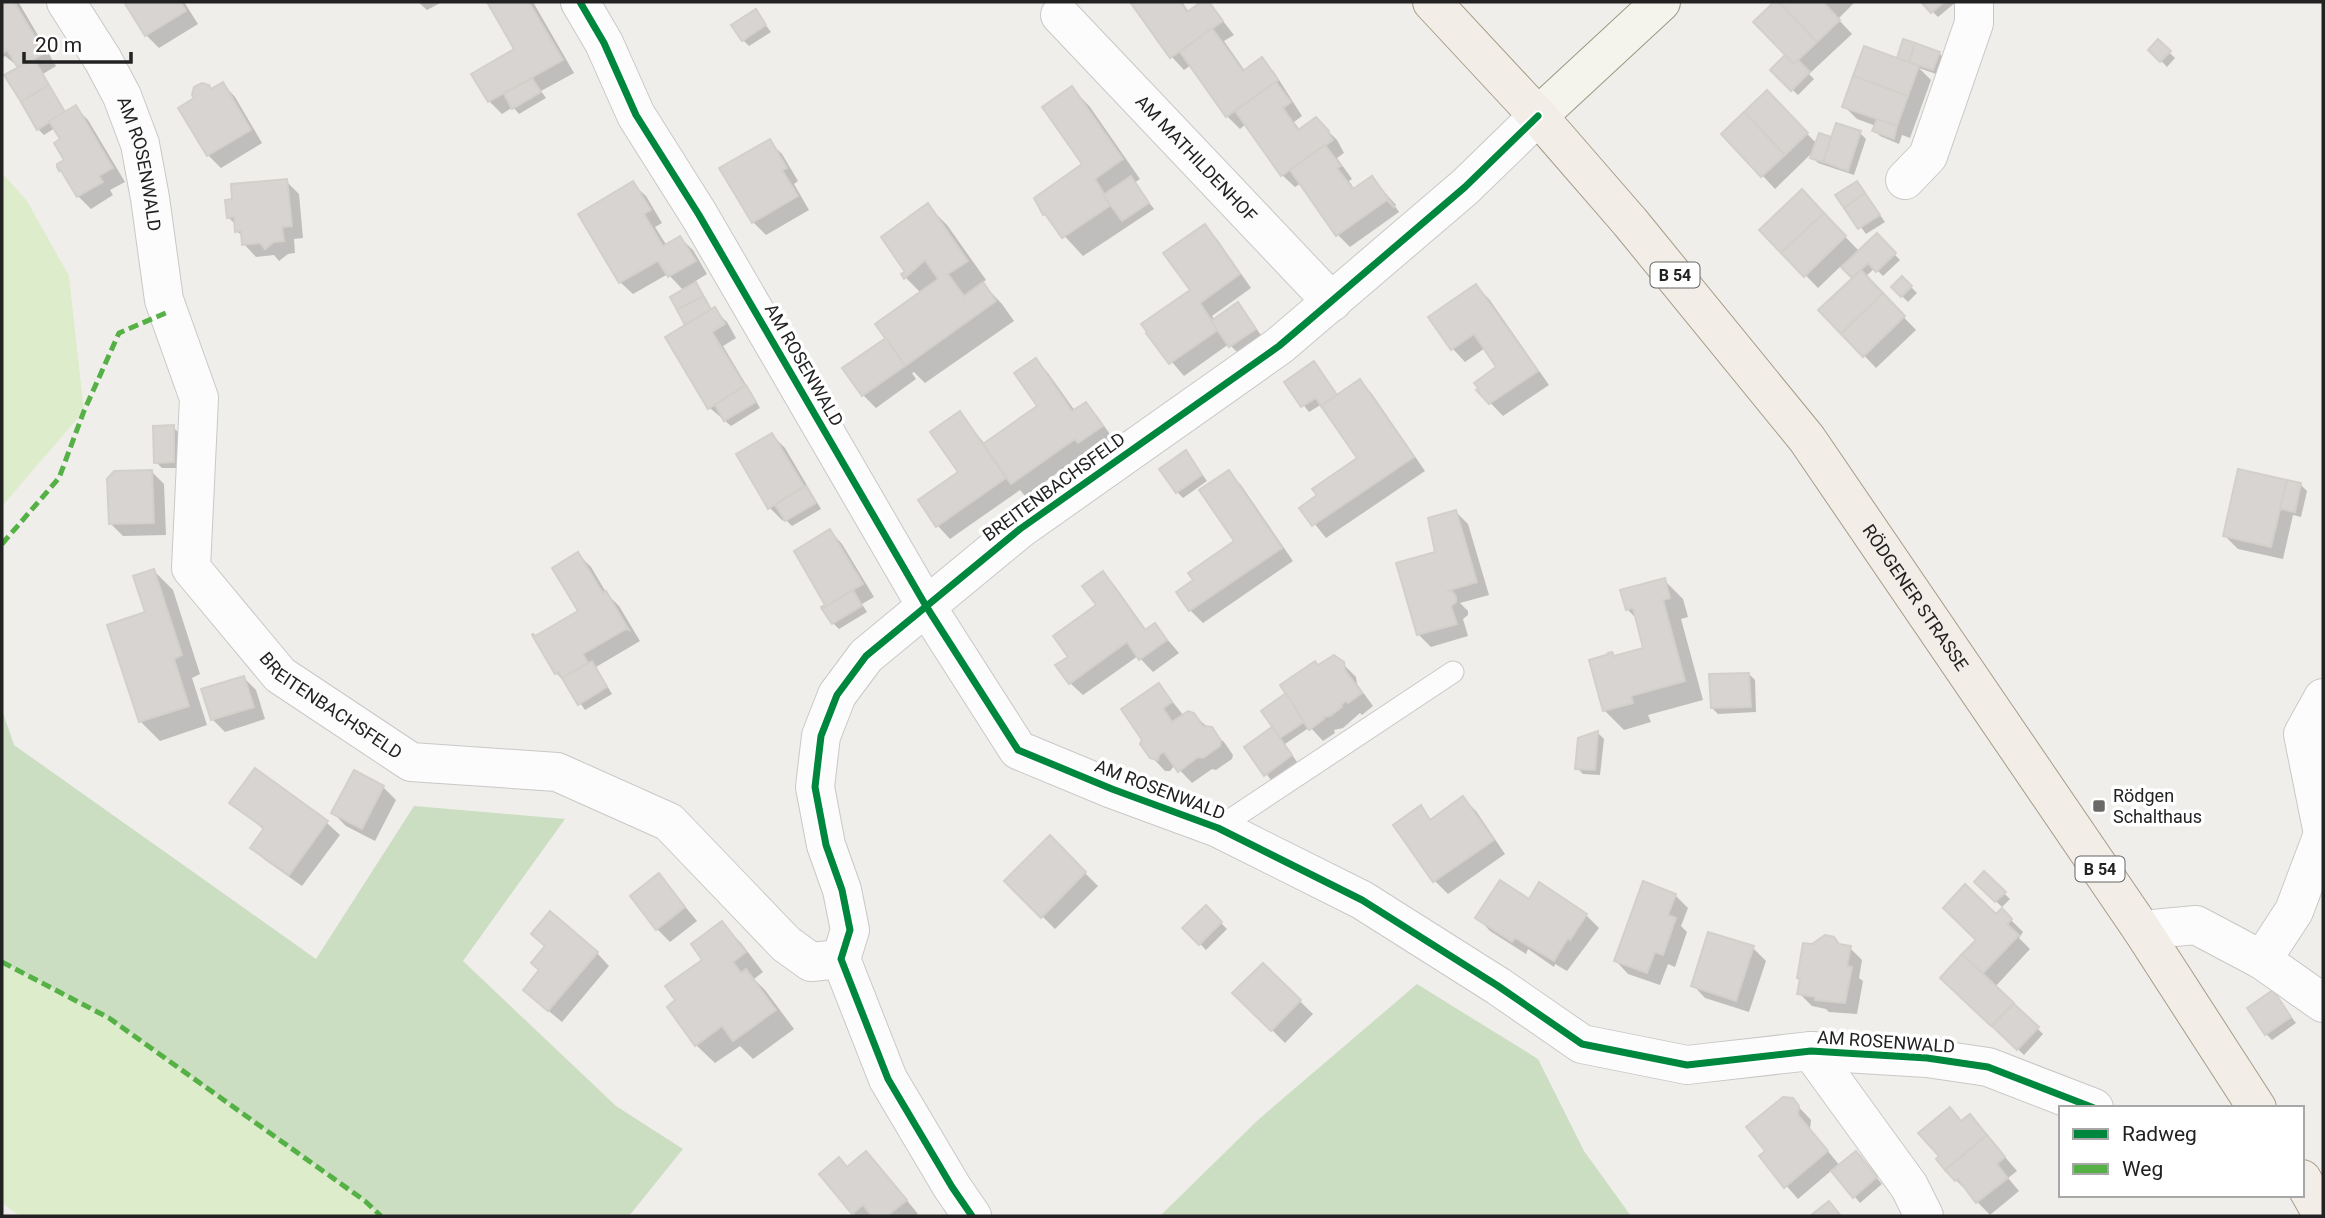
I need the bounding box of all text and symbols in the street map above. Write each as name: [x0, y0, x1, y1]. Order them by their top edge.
scale bar: [24, 21, 131, 65]
text: 20 m: [35, 33, 82, 57]
street label: AM MATHILDENHOF: [1132, 91, 1262, 226]
street label: AM ROSENWALD: [113, 94, 165, 232]
road number: B 54: [1650, 262, 1700, 288]
street label: AM ROSENWALD: [761, 300, 848, 430]
street label: BREITENBACHSFELD: [978, 428, 1129, 545]
street label: RÖDGENER STRASSE: [1858, 520, 1973, 674]
street label: BREITENBACHSFELD: [255, 648, 406, 763]
street label: AM ROSENWALD: [1092, 755, 1228, 824]
place label: Rödgen Schalthaus: [2113, 785, 2202, 827]
marker: Rödgen Schalthaus: [2091, 798, 2107, 814]
road number: B 54: [2076, 856, 2124, 882]
street label: AM ROSENWALD: [1816, 1026, 1956, 1057]
legend: [2059, 1106, 2304, 1197]
text: Radweg: [2122, 1122, 2197, 1146]
text: Weg: [2122, 1157, 2163, 1181]

